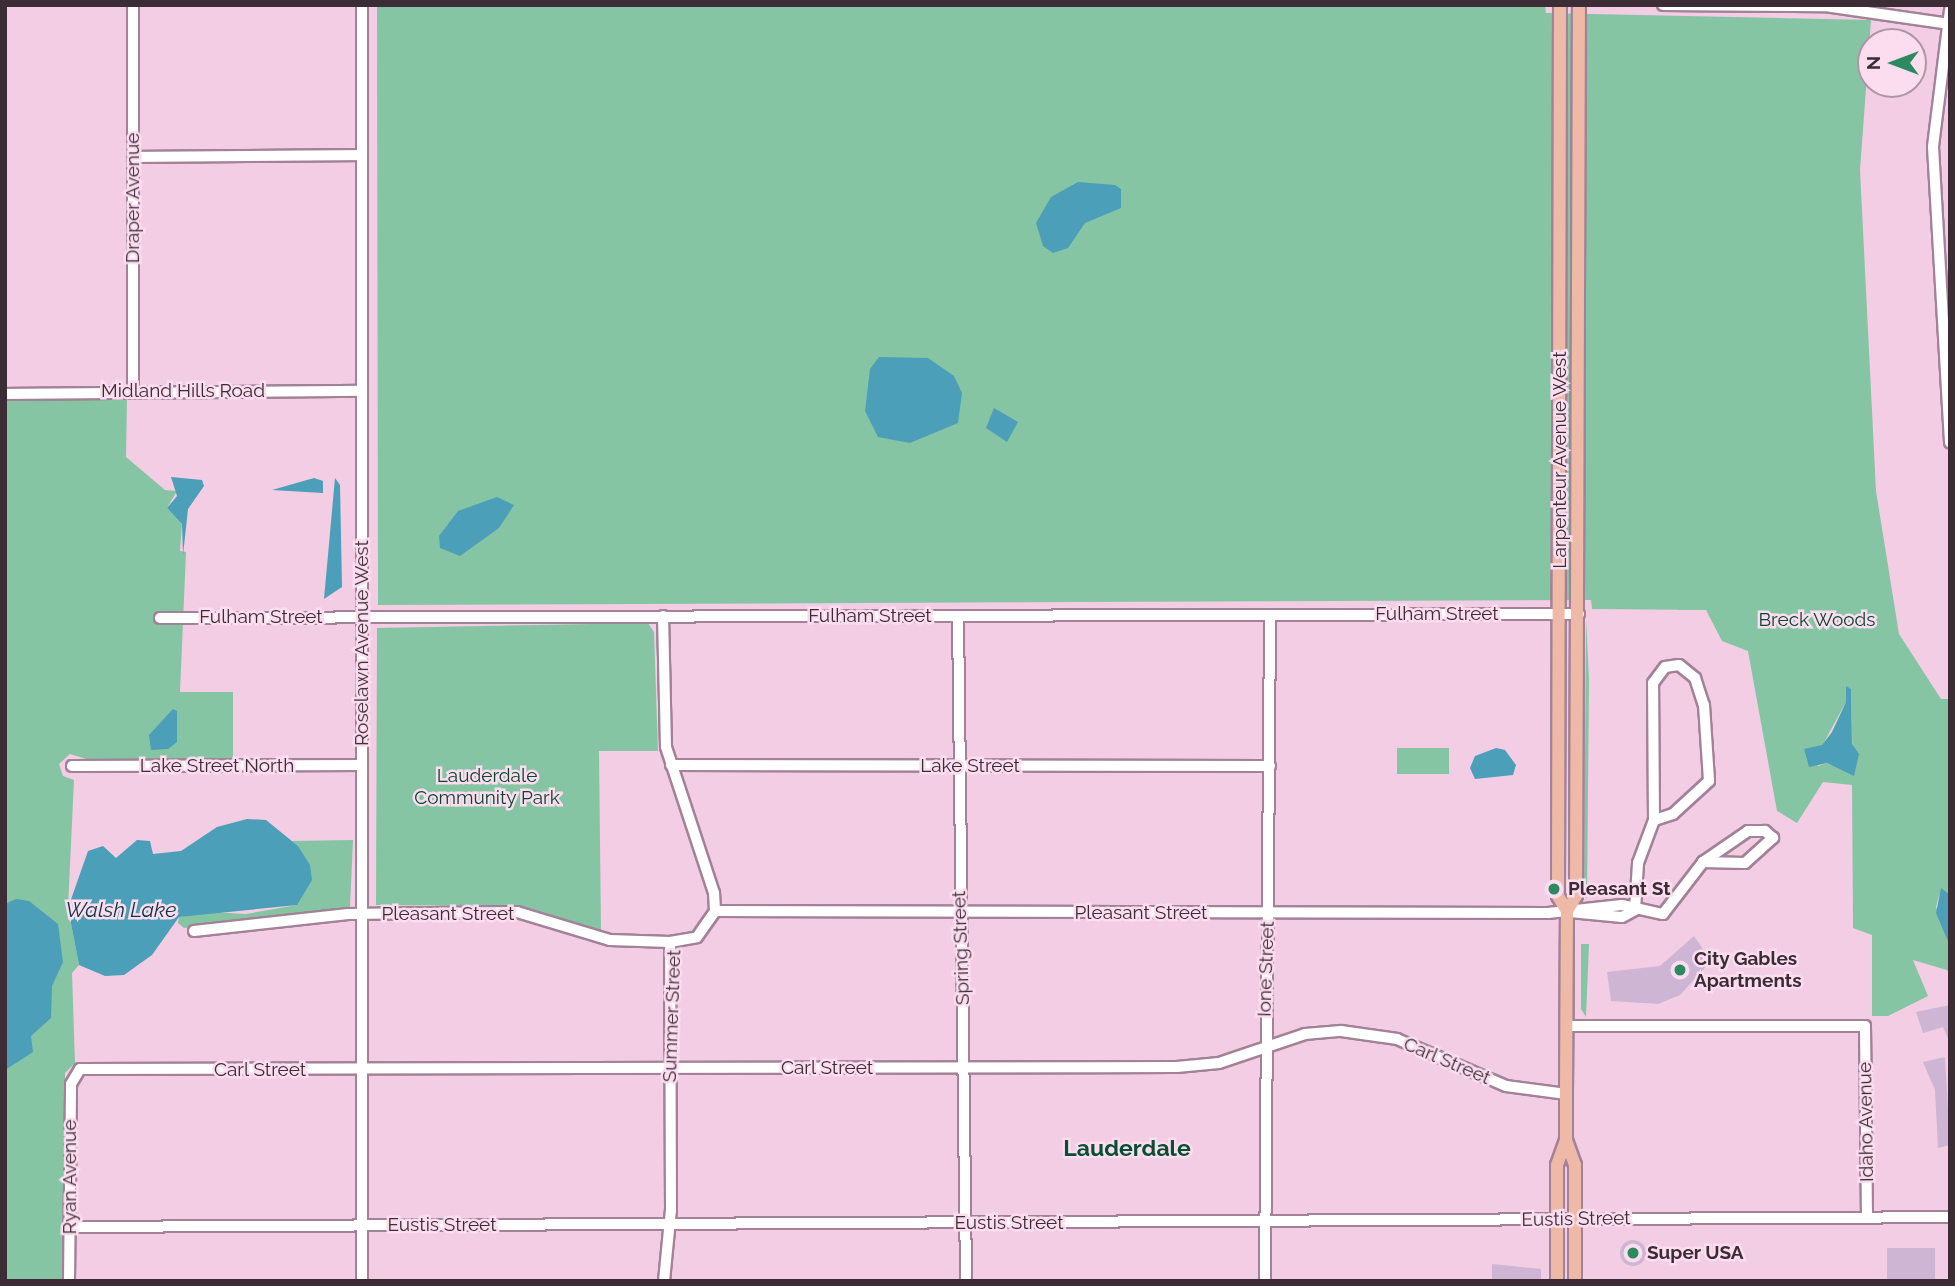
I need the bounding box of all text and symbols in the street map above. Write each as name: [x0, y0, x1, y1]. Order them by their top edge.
north arrow: [1857, 28, 1927, 98]
text: N: [1862, 56, 1884, 70]
street label: Draper Avenue: [122, 132, 144, 264]
street label: Larpenteur Avenue West: [1549, 351, 1571, 569]
street label: Midland Hills Road: [101, 380, 265, 402]
street label: Roselawn Avenue West: [351, 539, 373, 747]
street label: Fulham Street: [1375, 603, 1499, 625]
street label: Fulham Street: [808, 605, 932, 627]
street label: Fulham Street: [199, 606, 323, 628]
park label: Breck Woods: [1758, 609, 1876, 631]
street label: Lake Street North: [140, 755, 294, 777]
street label: Lake Street: [920, 755, 1020, 777]
park label: Lauderdale Community Park: [414, 765, 560, 809]
place label: Pleasant St: [1568, 878, 1670, 900]
marker: Pleasant St: [1546, 881, 1562, 897]
street label: Spring Street: [948, 890, 974, 1006]
water label: Walsh Lake: [66, 897, 176, 923]
street label: Pleasant Street: [1075, 902, 1207, 924]
street label: Pleasant Street: [382, 903, 514, 925]
street label: Ione Street: [1253, 921, 1279, 1017]
place label: City Gables Apartments: [1694, 948, 1802, 992]
street label: Summer Street: [658, 949, 686, 1083]
marker: City Gables Apartments: [1672, 962, 1688, 978]
street label: Carl Street: [1400, 1032, 1494, 1090]
street label: Carl Street: [781, 1057, 873, 1079]
street label: Carl Street: [214, 1059, 306, 1081]
street label: Idaho Avenue: [1854, 1061, 1878, 1183]
street label: Ryan Avenue: [59, 1119, 81, 1235]
district label: Lauderdale: [1063, 1134, 1191, 1162]
street label: Eustis Street: [1521, 1207, 1631, 1231]
street label: Eustis Street: [954, 1212, 1064, 1234]
street label: Eustis Street: [387, 1214, 497, 1236]
place label: Super USA: [1647, 1242, 1744, 1264]
marker: Super USA: [1625, 1245, 1641, 1261]

